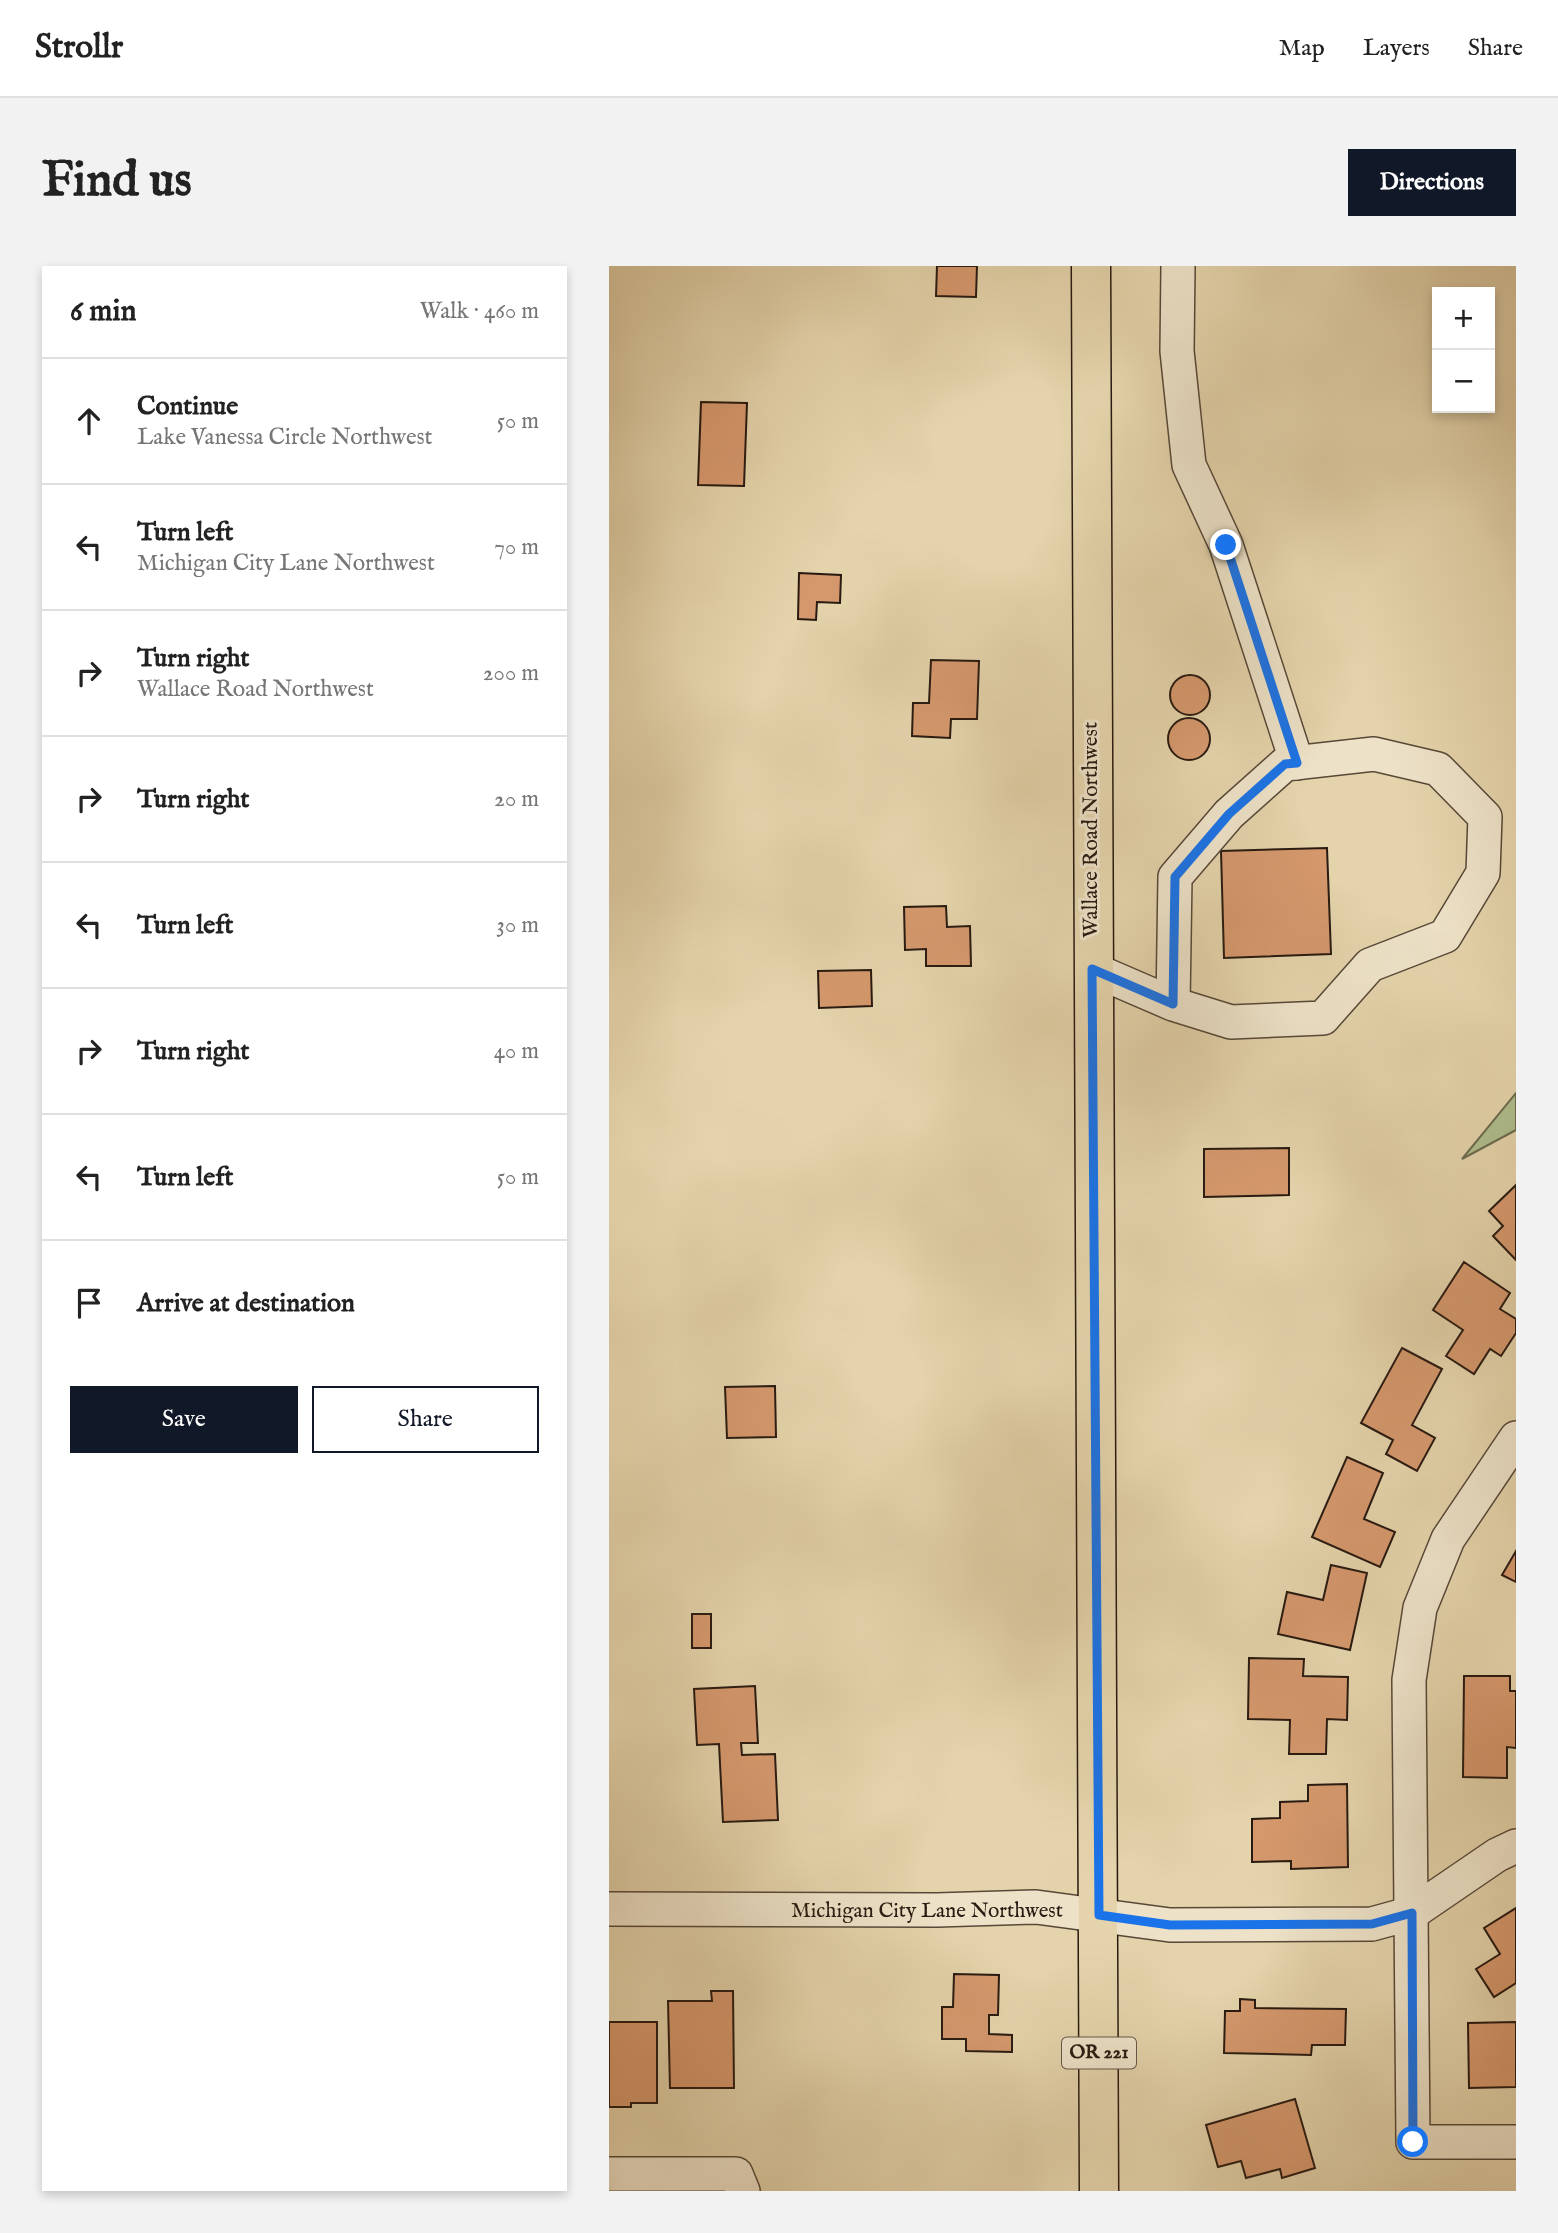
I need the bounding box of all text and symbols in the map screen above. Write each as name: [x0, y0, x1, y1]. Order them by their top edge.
text: Strollr: [35, 27, 123, 69]
text: Map: [1279, 33, 1325, 64]
text: Layers: [1363, 33, 1430, 64]
text: Share: [1468, 33, 1523, 64]
button: Directions: [1348, 149, 1516, 216]
text: Find us: [42, 151, 192, 213]
map controls: [1432, 287, 1495, 413]
button: +: [1432, 287, 1495, 350]
text: 6 min: [70, 293, 136, 331]
text: Walk · 460 m: [420, 297, 539, 326]
button: −: [1432, 350, 1495, 413]
text: Continue: [137, 390, 238, 423]
icon: ahead: [70, 402, 108, 440]
text: 50 m: [497, 407, 539, 436]
text: Lake Vanessa Circle Northwest: [137, 423, 432, 452]
text: Turn left: [137, 516, 234, 549]
icon: left: [70, 528, 108, 566]
route end: [1210, 529, 1241, 560]
text: 70 m: [494, 533, 539, 562]
text: Michigan City Lane Northwest: [137, 549, 435, 578]
text: Turn right: [137, 642, 250, 675]
icon: right: [70, 654, 108, 692]
text: 200 m: [483, 659, 539, 688]
text: Wallace Road Northwest: [137, 675, 374, 704]
street label: Wallace Road Northwest: [1078, 722, 1105, 938]
icon: right: [70, 780, 108, 818]
text: Turn right: [137, 783, 250, 816]
text: 20 m: [494, 785, 539, 814]
icon: left: [70, 906, 108, 944]
text: Turn left: [137, 909, 234, 942]
text: 30 m: [496, 911, 539, 940]
icon: right: [70, 1032, 108, 1070]
text: Turn right: [137, 1035, 250, 1068]
text: 40 m: [494, 1037, 539, 1066]
icon: left: [70, 1158, 108, 1196]
text: Turn left: [137, 1161, 234, 1194]
text: 50 m: [497, 1163, 539, 1192]
icon: arrive: [70, 1284, 108, 1322]
text: Arrive at destination: [137, 1287, 355, 1320]
button: Save: [70, 1386, 298, 1453]
button: Share: [312, 1386, 539, 1453]
street label: Michigan City Lane Northwest: [791, 1898, 1063, 1925]
road number: OR 221: [1062, 2038, 1136, 2068]
route start: [1397, 2126, 1428, 2157]

